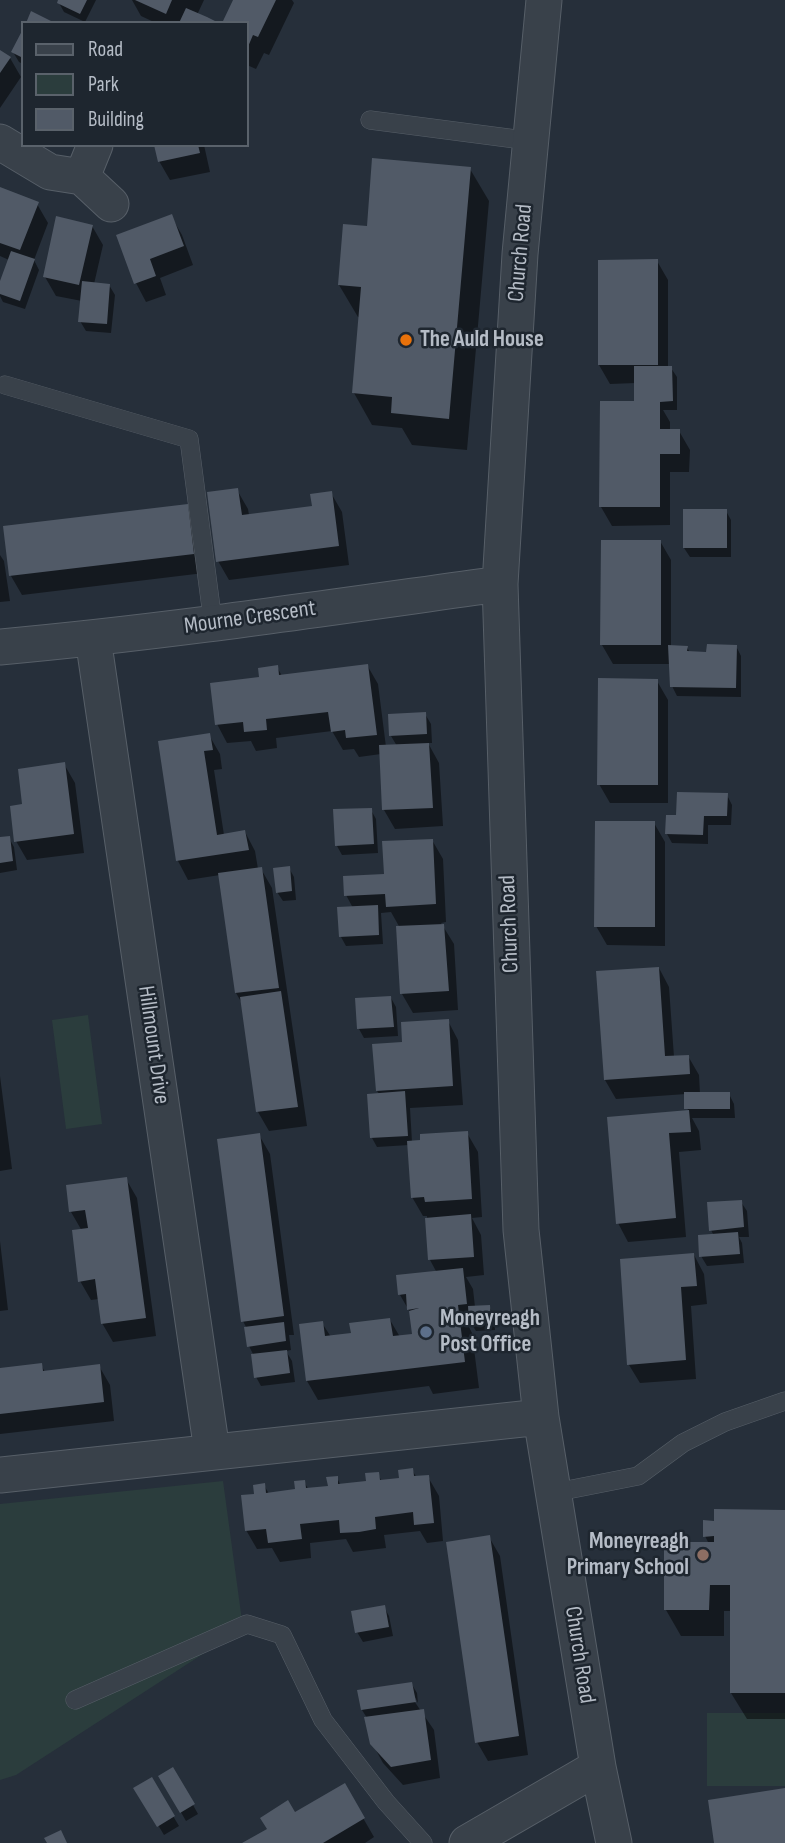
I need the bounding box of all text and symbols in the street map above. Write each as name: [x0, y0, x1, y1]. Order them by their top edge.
legend: [21, 21, 248, 147]
text: Road: [88, 37, 123, 62]
text: Park: [88, 72, 119, 97]
text: Building: [88, 107, 144, 132]
street label: Church Road: [503, 203, 539, 303]
place label: The Auld House: [420, 326, 544, 354]
marker: The Auld House: [398, 332, 414, 348]
street label: Mourne Crescent: [183, 595, 317, 641]
street label: Church Road: [495, 875, 525, 973]
street label: Hillmount Drive: [131, 984, 175, 1106]
place label: Moneyreagh Post Office: [440, 1305, 540, 1359]
marker: Moneyreagh Post Office: [418, 1324, 434, 1340]
place label: Moneyreagh Primary School: [567, 1528, 689, 1582]
marker: Moneyreagh Primary School: [695, 1547, 711, 1563]
street label: Church Road: [558, 1605, 600, 1705]

